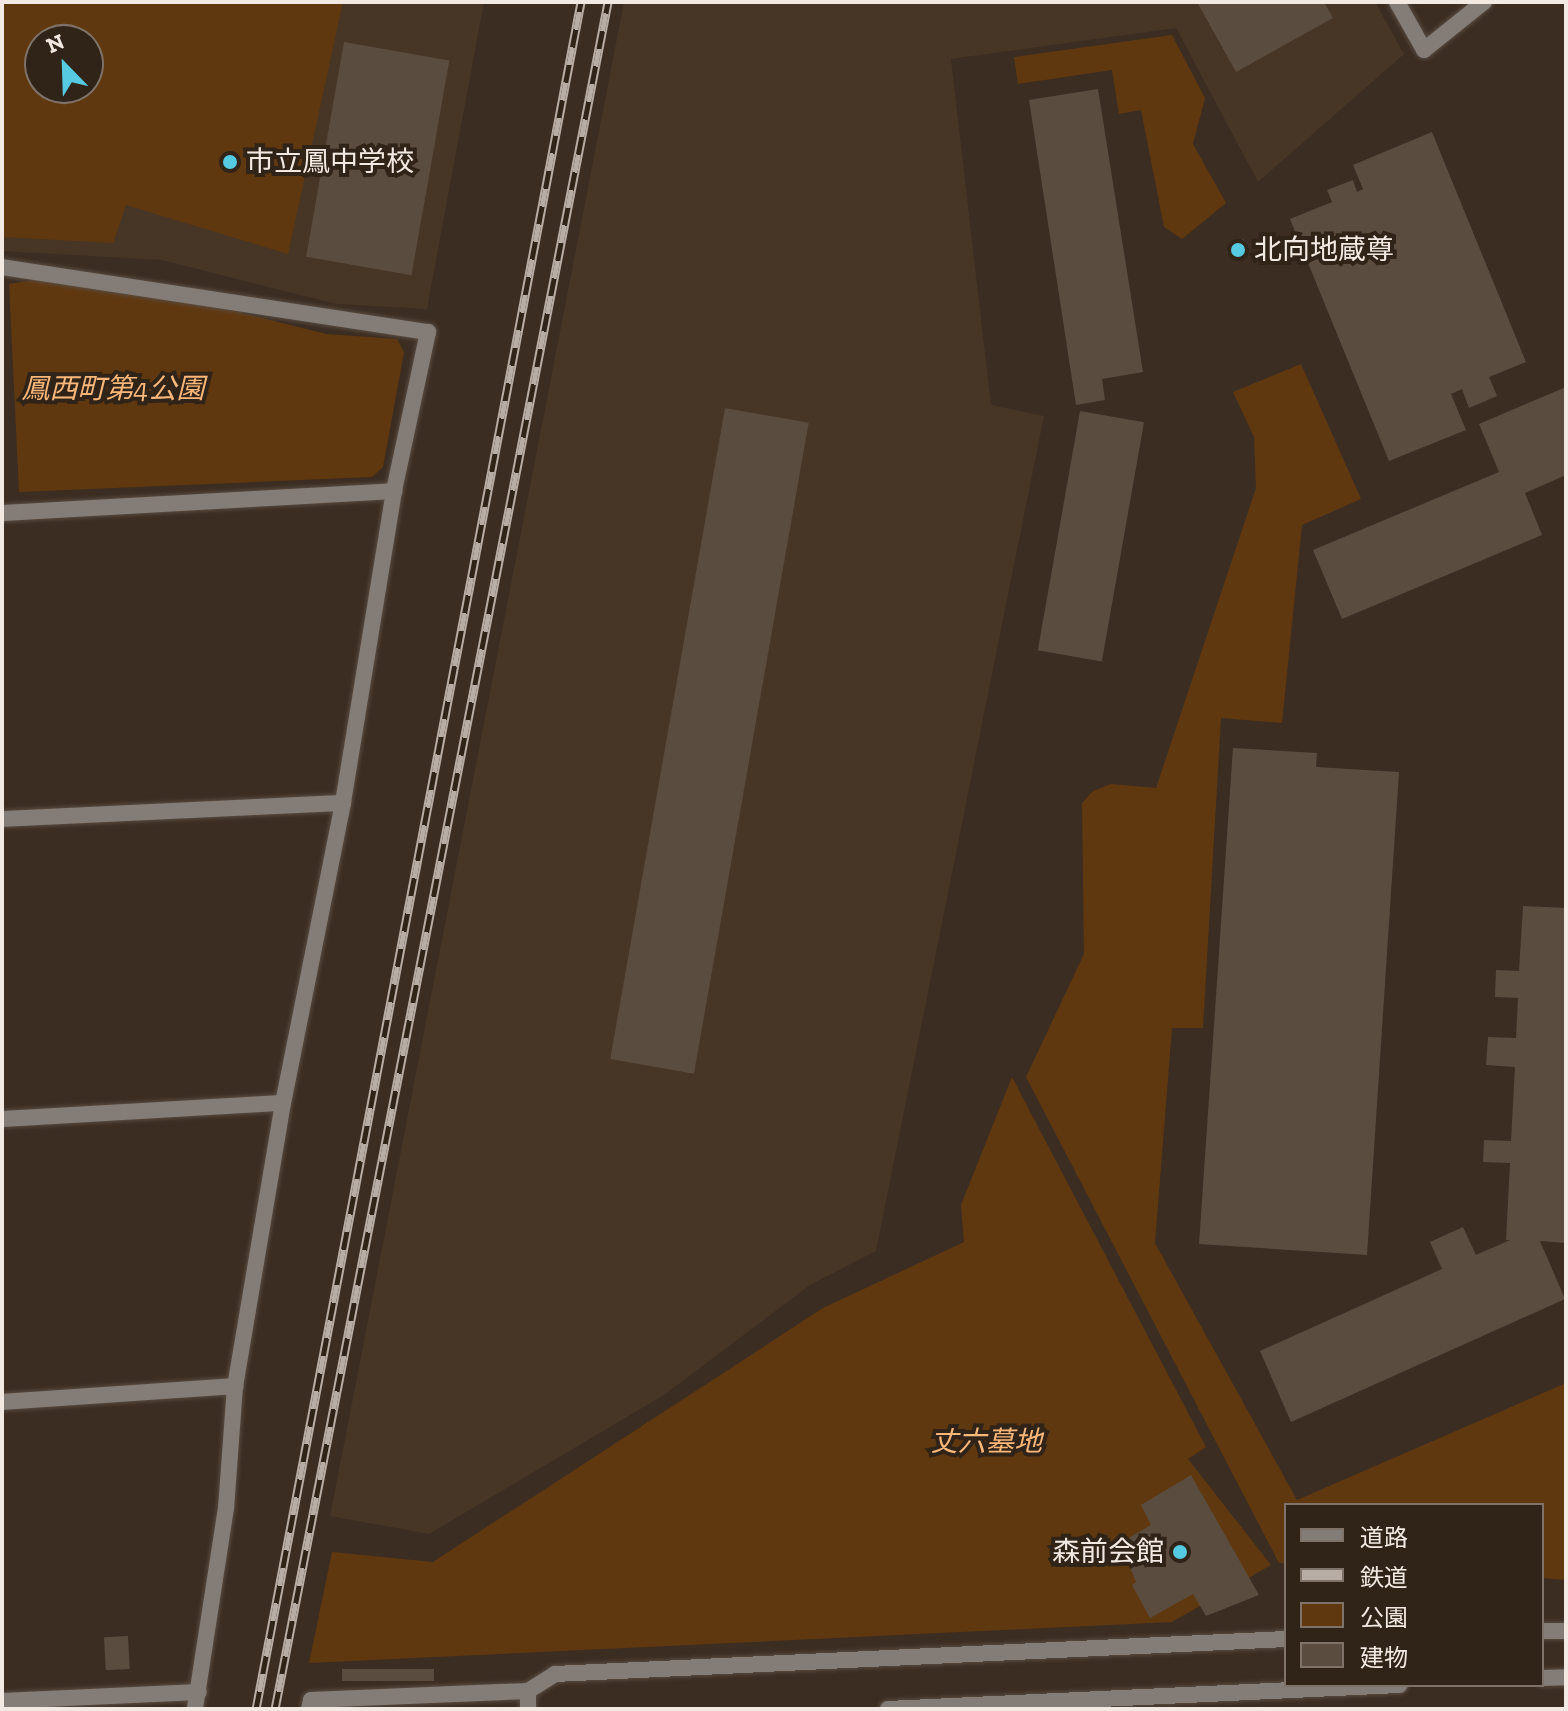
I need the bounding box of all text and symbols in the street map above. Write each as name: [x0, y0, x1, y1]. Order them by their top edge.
north arrow: [24, 24, 104, 104]
text: N: [42, 28, 68, 59]
place label: 市立鳳中学校: [246, 145, 414, 179]
marker: 市立鳳中学校: [221, 153, 239, 171]
place label: 北向地蔵尊: [1254, 233, 1394, 267]
marker: 北向地蔵尊: [1229, 241, 1247, 259]
park label: 鳳西町第4公園: [22, 372, 204, 406]
park label: 丈六墓地: [930, 1425, 1042, 1459]
legend: [1284, 1503, 1544, 1687]
text: 道路: [1360, 1523, 1408, 1552]
place label: 森前会館: [1052, 1535, 1164, 1569]
marker: 森前会館: [1171, 1543, 1189, 1561]
text: 鉄道: [1360, 1563, 1408, 1592]
text: 公園: [1360, 1603, 1408, 1632]
text: 建物: [1360, 1643, 1408, 1672]

